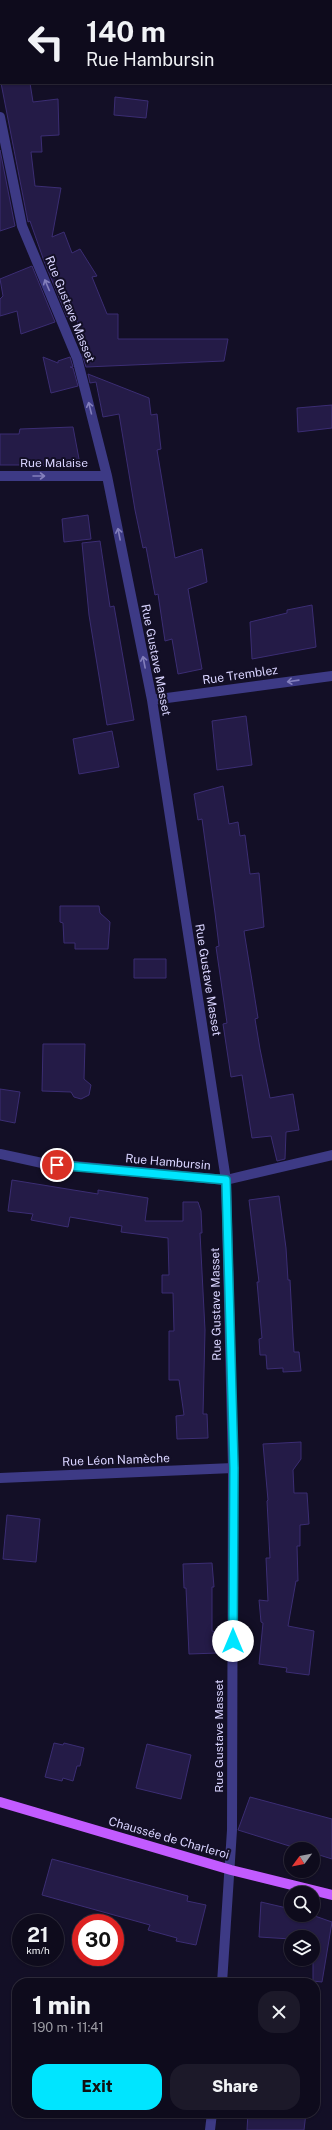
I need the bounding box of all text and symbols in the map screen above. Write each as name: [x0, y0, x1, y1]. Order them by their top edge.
text: 140 m: [86, 15, 166, 48]
icon: left: [20, 16, 72, 68]
text: Rue Hambursin: [86, 49, 215, 70]
street label: Rue Gustave Masset: [42, 254, 98, 365]
one-way arrow: [43, 280, 50, 292]
one-way arrow: [86, 401, 93, 414]
street label: Rue Malaise: [20, 456, 88, 470]
one-way arrow: [32, 472, 45, 480]
one-way arrow: [114, 528, 122, 541]
street label: Rue Gustave Masset: [138, 603, 174, 717]
one-way arrow: [140, 656, 148, 669]
street label: Rue Tremblez: [201, 663, 279, 687]
one-way arrow: [287, 677, 300, 685]
street label: Rue Gustave Masset: [192, 923, 224, 1037]
pin: [40, 1148, 74, 1182]
street label: Rue Hambursin: [125, 1151, 211, 1173]
icon: arrive: [46, 1154, 68, 1176]
street label: Rue Gustave Masset: [208, 1247, 224, 1361]
street label: Rue Léon Namèche: [62, 1451, 170, 1469]
position arrow: [212, 1620, 254, 1662]
street label: Rue Gustave Masset: [212, 1679, 226, 1793]
street label: Chaussée de Charleroi: [107, 1814, 231, 1862]
north arrow: [284, 1842, 320, 1878]
map controls: [284, 1842, 320, 1966]
button: search: [284, 1886, 320, 1922]
speed limit sign: 30: [72, 1914, 124, 1966]
text: 21: [27, 1923, 49, 1947]
button: layers: [284, 1930, 320, 1966]
text: km/h: [26, 1944, 50, 1956]
text: 1 min: [32, 1991, 91, 2019]
button: close: [258, 1991, 300, 2033]
text: 190 m · 11:41: [32, 2020, 104, 2035]
button: Exit: [32, 2064, 162, 2110]
button: Share: [170, 2064, 300, 2110]

